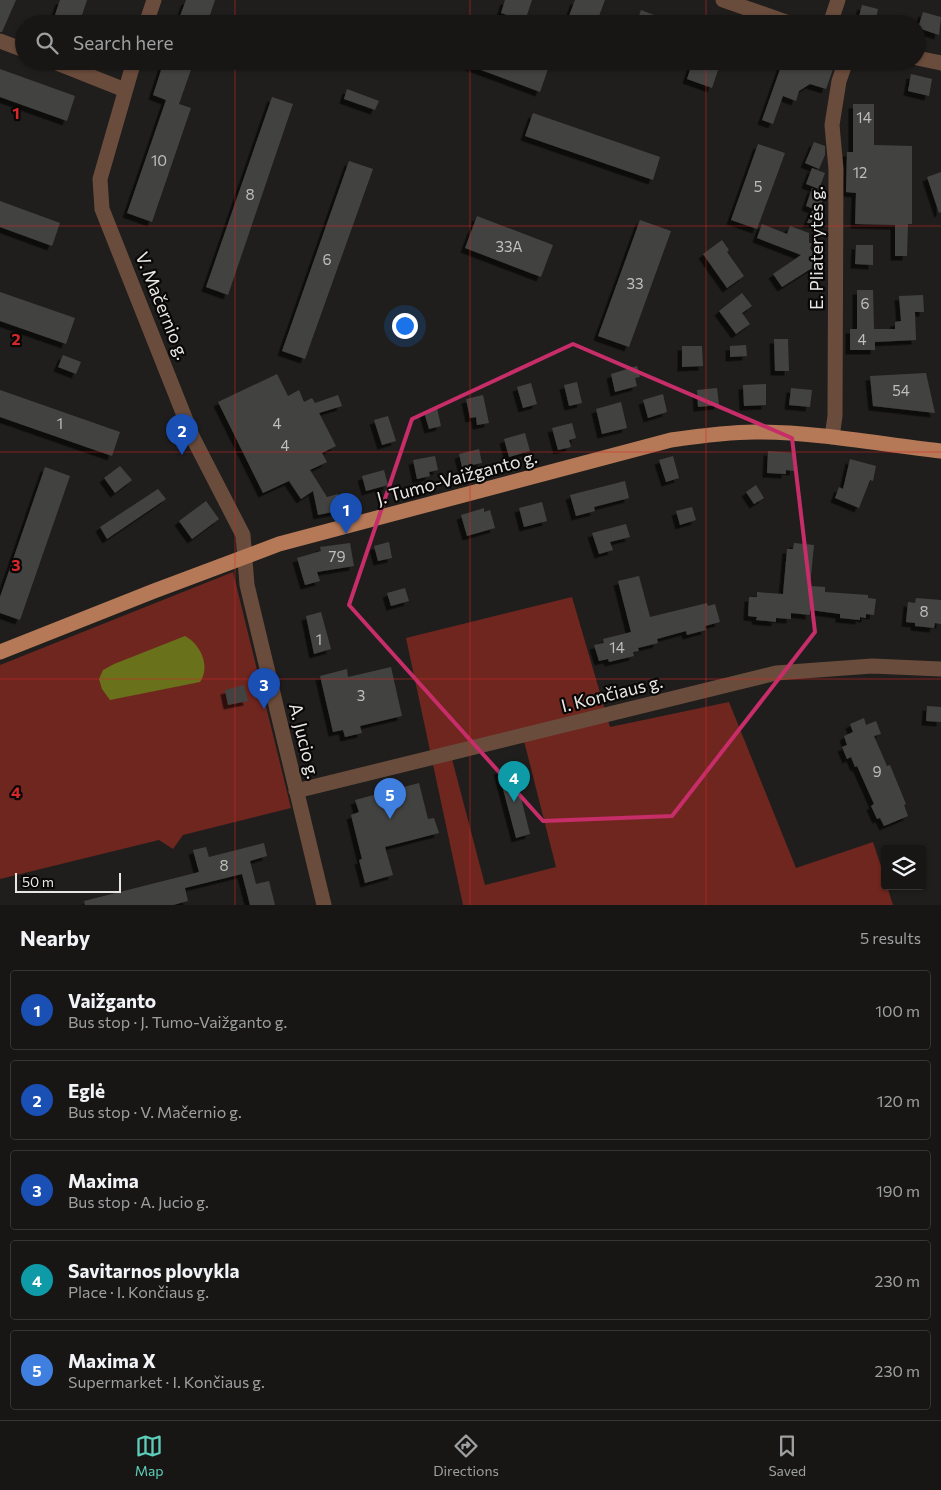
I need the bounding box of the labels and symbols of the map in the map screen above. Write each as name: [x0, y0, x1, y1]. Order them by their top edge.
text: 1: [12, 103, 20, 122]
house number: 14: [856, 108, 872, 126]
house number: 10: [151, 151, 167, 169]
house number: 12: [853, 163, 867, 181]
house number: 5: [754, 177, 762, 195]
house number: 8: [245, 185, 255, 203]
street label: E. Pliaterytės g.: [805, 186, 827, 310]
house number: 33A: [495, 237, 523, 255]
street label: V. Mačernio g.: [131, 249, 195, 363]
house number: 6: [322, 250, 332, 268]
house number: 33: [626, 274, 644, 292]
house number: 6: [860, 294, 870, 312]
your location: [392, 313, 418, 339]
text: 2: [11, 329, 21, 348]
house number: 4: [858, 330, 867, 348]
house number: 54: [892, 381, 910, 399]
house number: 1: [57, 414, 63, 432]
pin: 2: [166, 414, 198, 455]
house number: 4: [273, 414, 282, 432]
house number: 4: [281, 436, 290, 454]
street label: J. Tumo-Vaižganto g.: [374, 445, 539, 509]
pin: 1: [330, 493, 362, 534]
house number: 79: [329, 547, 345, 565]
text: 3: [11, 555, 21, 574]
house number: 8: [919, 602, 929, 620]
house number: 1: [316, 630, 322, 648]
house number: 14: [609, 638, 625, 656]
pin: 3: [248, 668, 280, 709]
street label: I. Končiaus g.: [559, 670, 665, 716]
house number: 3: [357, 686, 365, 704]
street label: A. Jucio g.: [285, 701, 325, 781]
pin: 4: [498, 761, 530, 802]
house number: 9: [872, 762, 882, 780]
pin: 5: [374, 778, 406, 819]
text: 4: [11, 782, 21, 801]
house number: 8: [219, 856, 229, 874]
scale bar: [15, 870, 121, 893]

